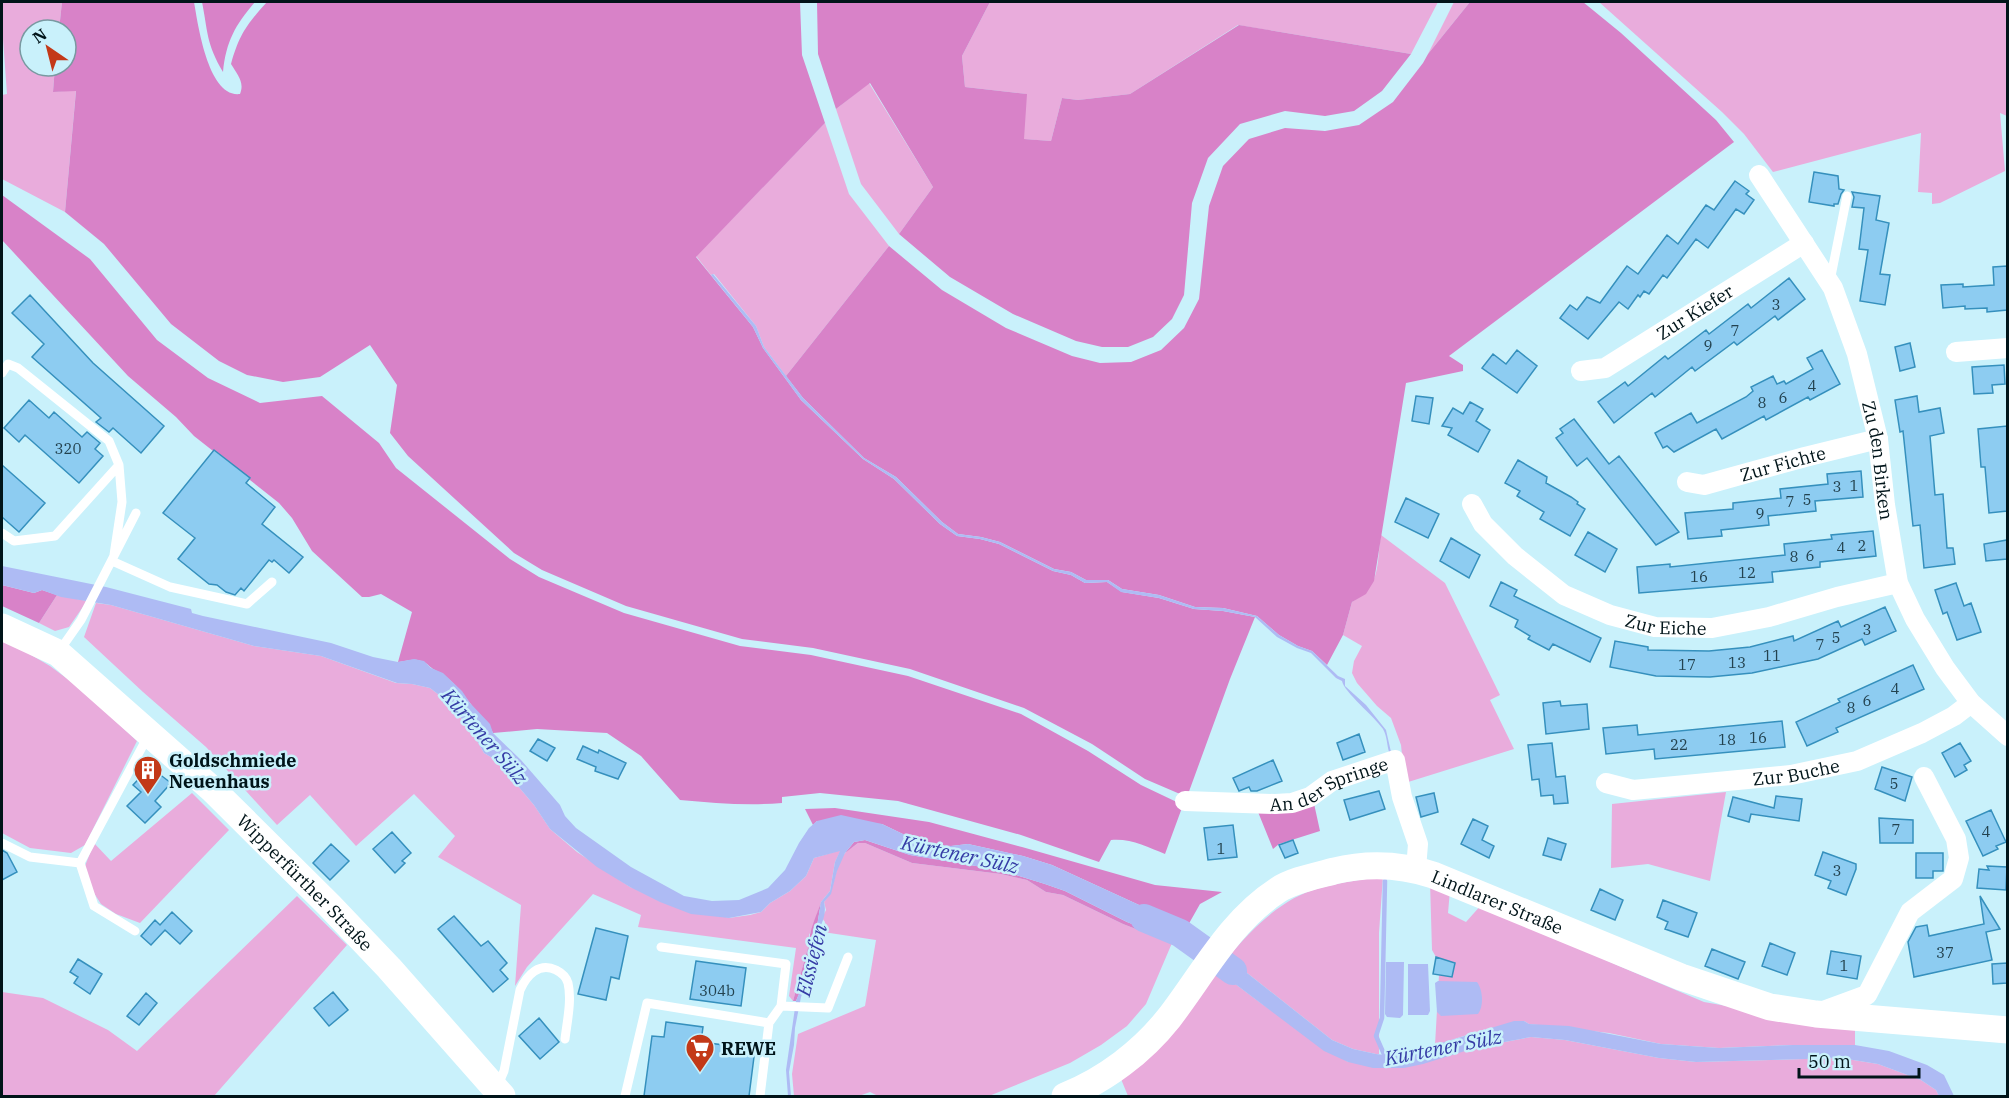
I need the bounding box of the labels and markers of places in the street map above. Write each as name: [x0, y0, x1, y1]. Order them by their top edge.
place label: Goldschmiede Neuenhaus: [169, 749, 297, 793]
building icon: Goldschmiede Neuenhaus: [132, 754, 164, 796]
supermarket icon: REWE: [684, 1032, 716, 1074]
place label: REWE: [721, 1037, 776, 1060]

